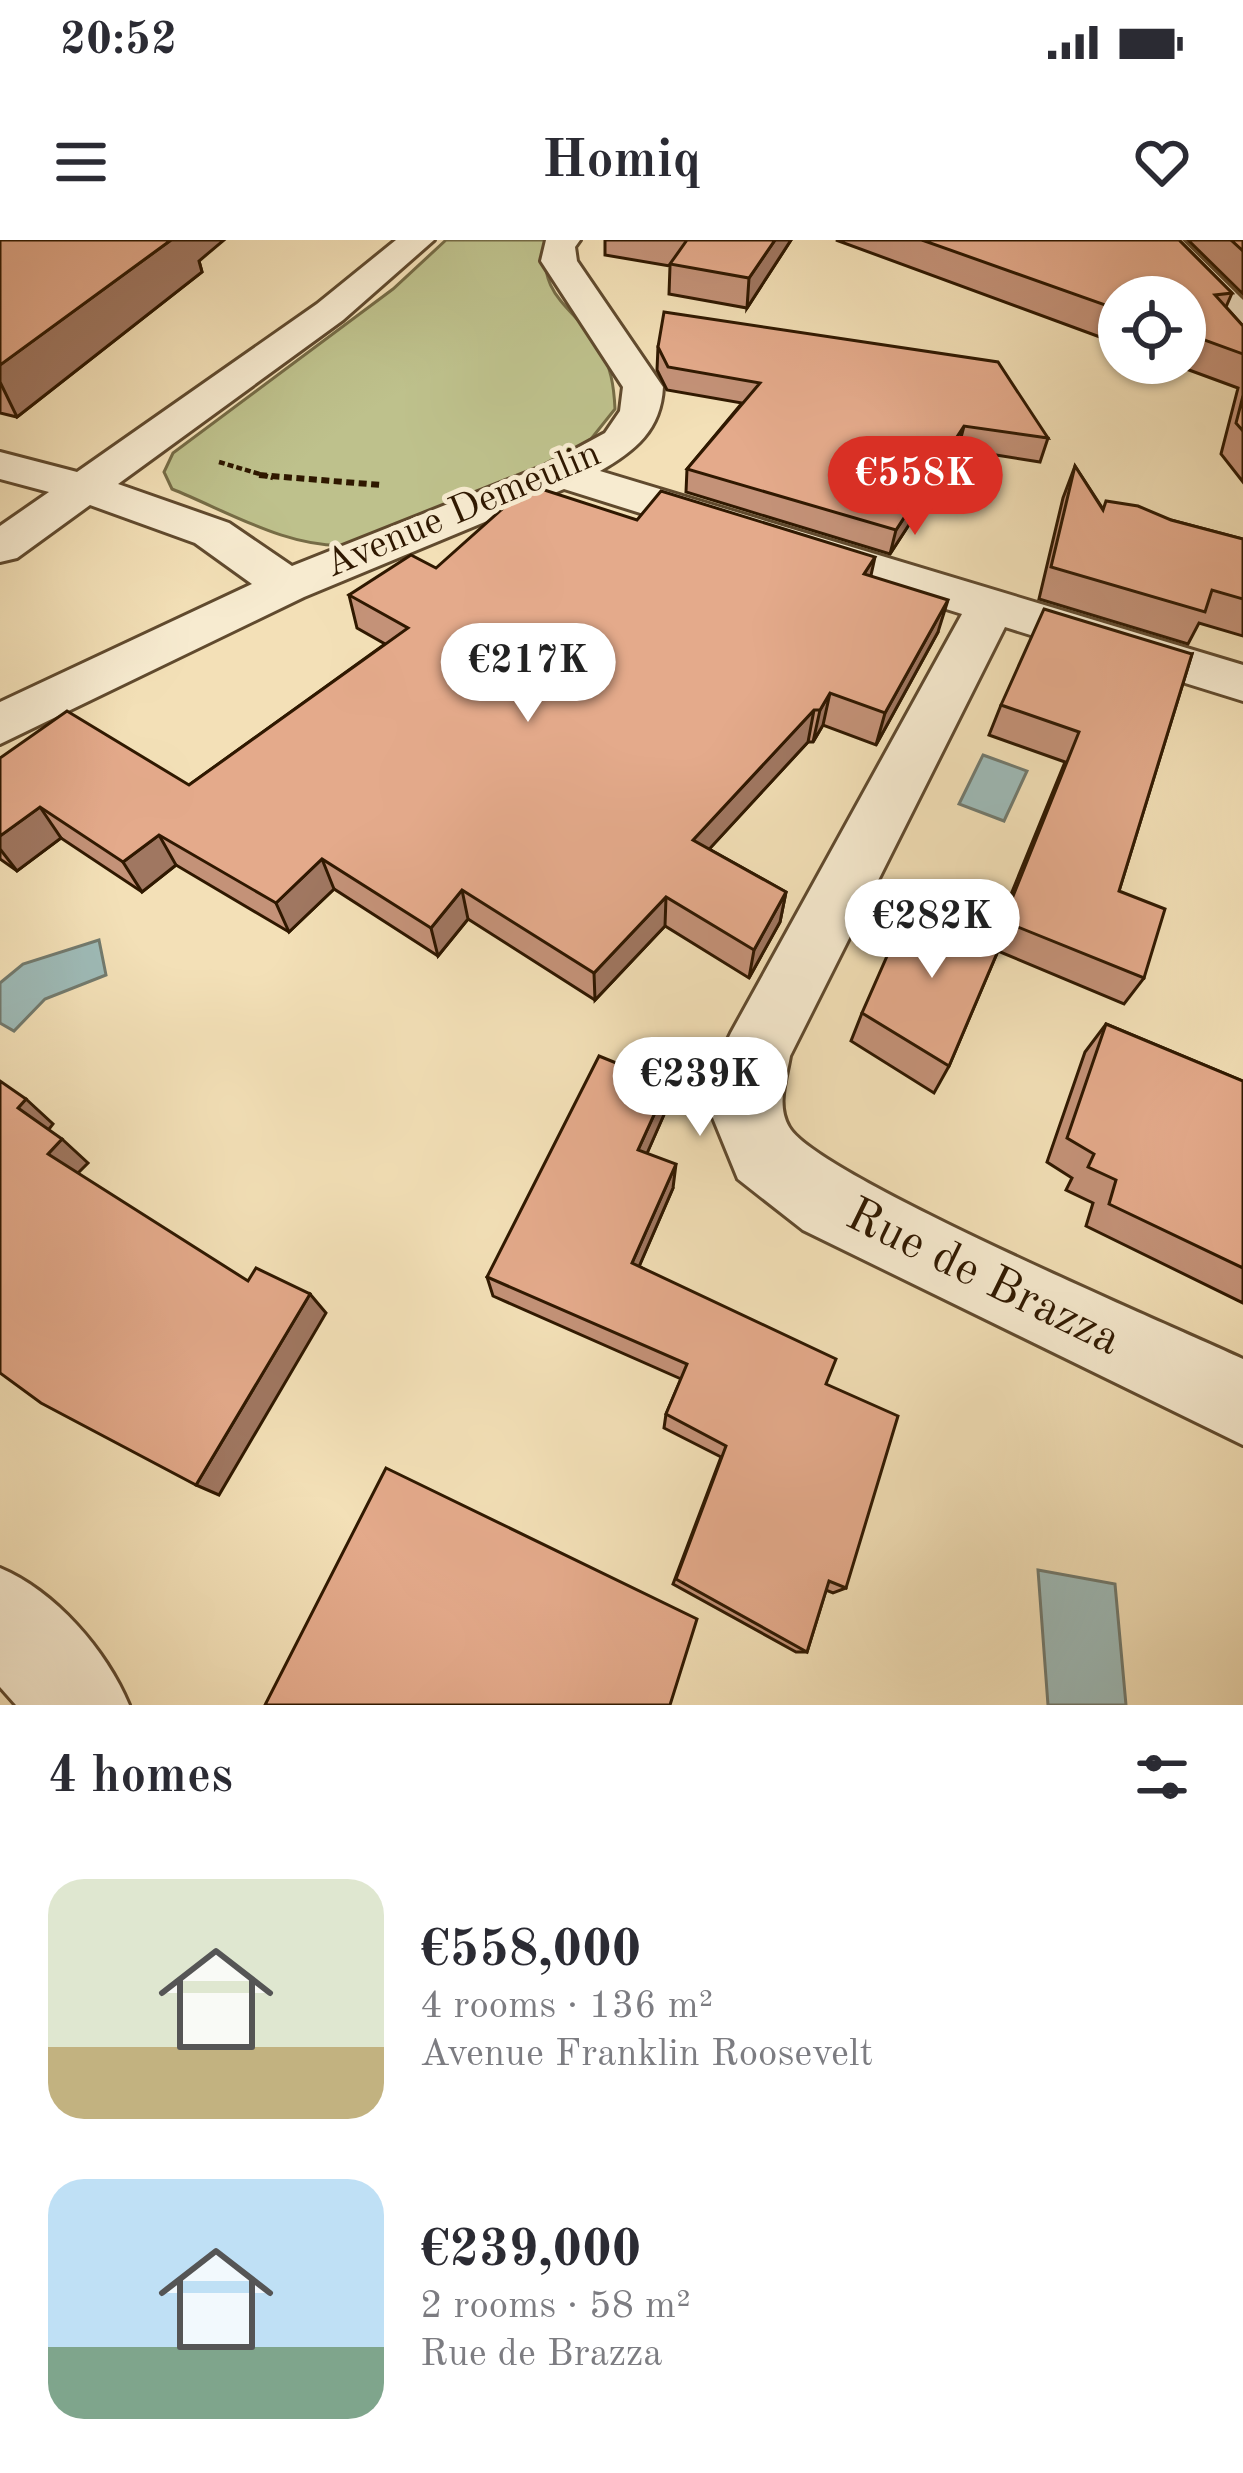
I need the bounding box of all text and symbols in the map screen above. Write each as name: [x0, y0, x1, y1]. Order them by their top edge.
text: 20:52: [60, 19, 177, 64]
icon: menu: [48, 129, 114, 195]
icon: heart: [1129, 129, 1195, 195]
text: Homiq: [542, 135, 701, 189]
map controls: [1098, 276, 1206, 384]
button: locate: [1098, 276, 1206, 384]
street label: Avenue Demeulin: [320, 434, 606, 586]
pin: €558K: [831, 436, 999, 538]
text: €558K: [855, 455, 975, 494]
pin: €217K: [444, 623, 612, 725]
text: €217K: [468, 642, 588, 681]
pin: €282K: [848, 879, 1016, 981]
text: €282K: [872, 898, 992, 937]
pin: €239K: [616, 1037, 784, 1139]
text: €239K: [640, 1056, 760, 1095]
street label: Rue de Brazza: [838, 1191, 1128, 1365]
icon: filters: [1129, 1744, 1195, 1810]
text: 4 homes: [48, 1752, 233, 1803]
text: €558,000: [420, 1926, 641, 1977]
icon: home: [144, 1927, 288, 2071]
text: 4 rooms · 136 m²: [420, 1987, 713, 2026]
text: Avenue Franklin Roosevelt: [420, 2035, 873, 2074]
text: €239,000: [420, 2226, 641, 2277]
icon: home: [144, 2227, 288, 2371]
text: 2 rooms · 58 m²: [420, 2287, 691, 2326]
text: Rue de Brazza: [420, 2335, 663, 2374]

